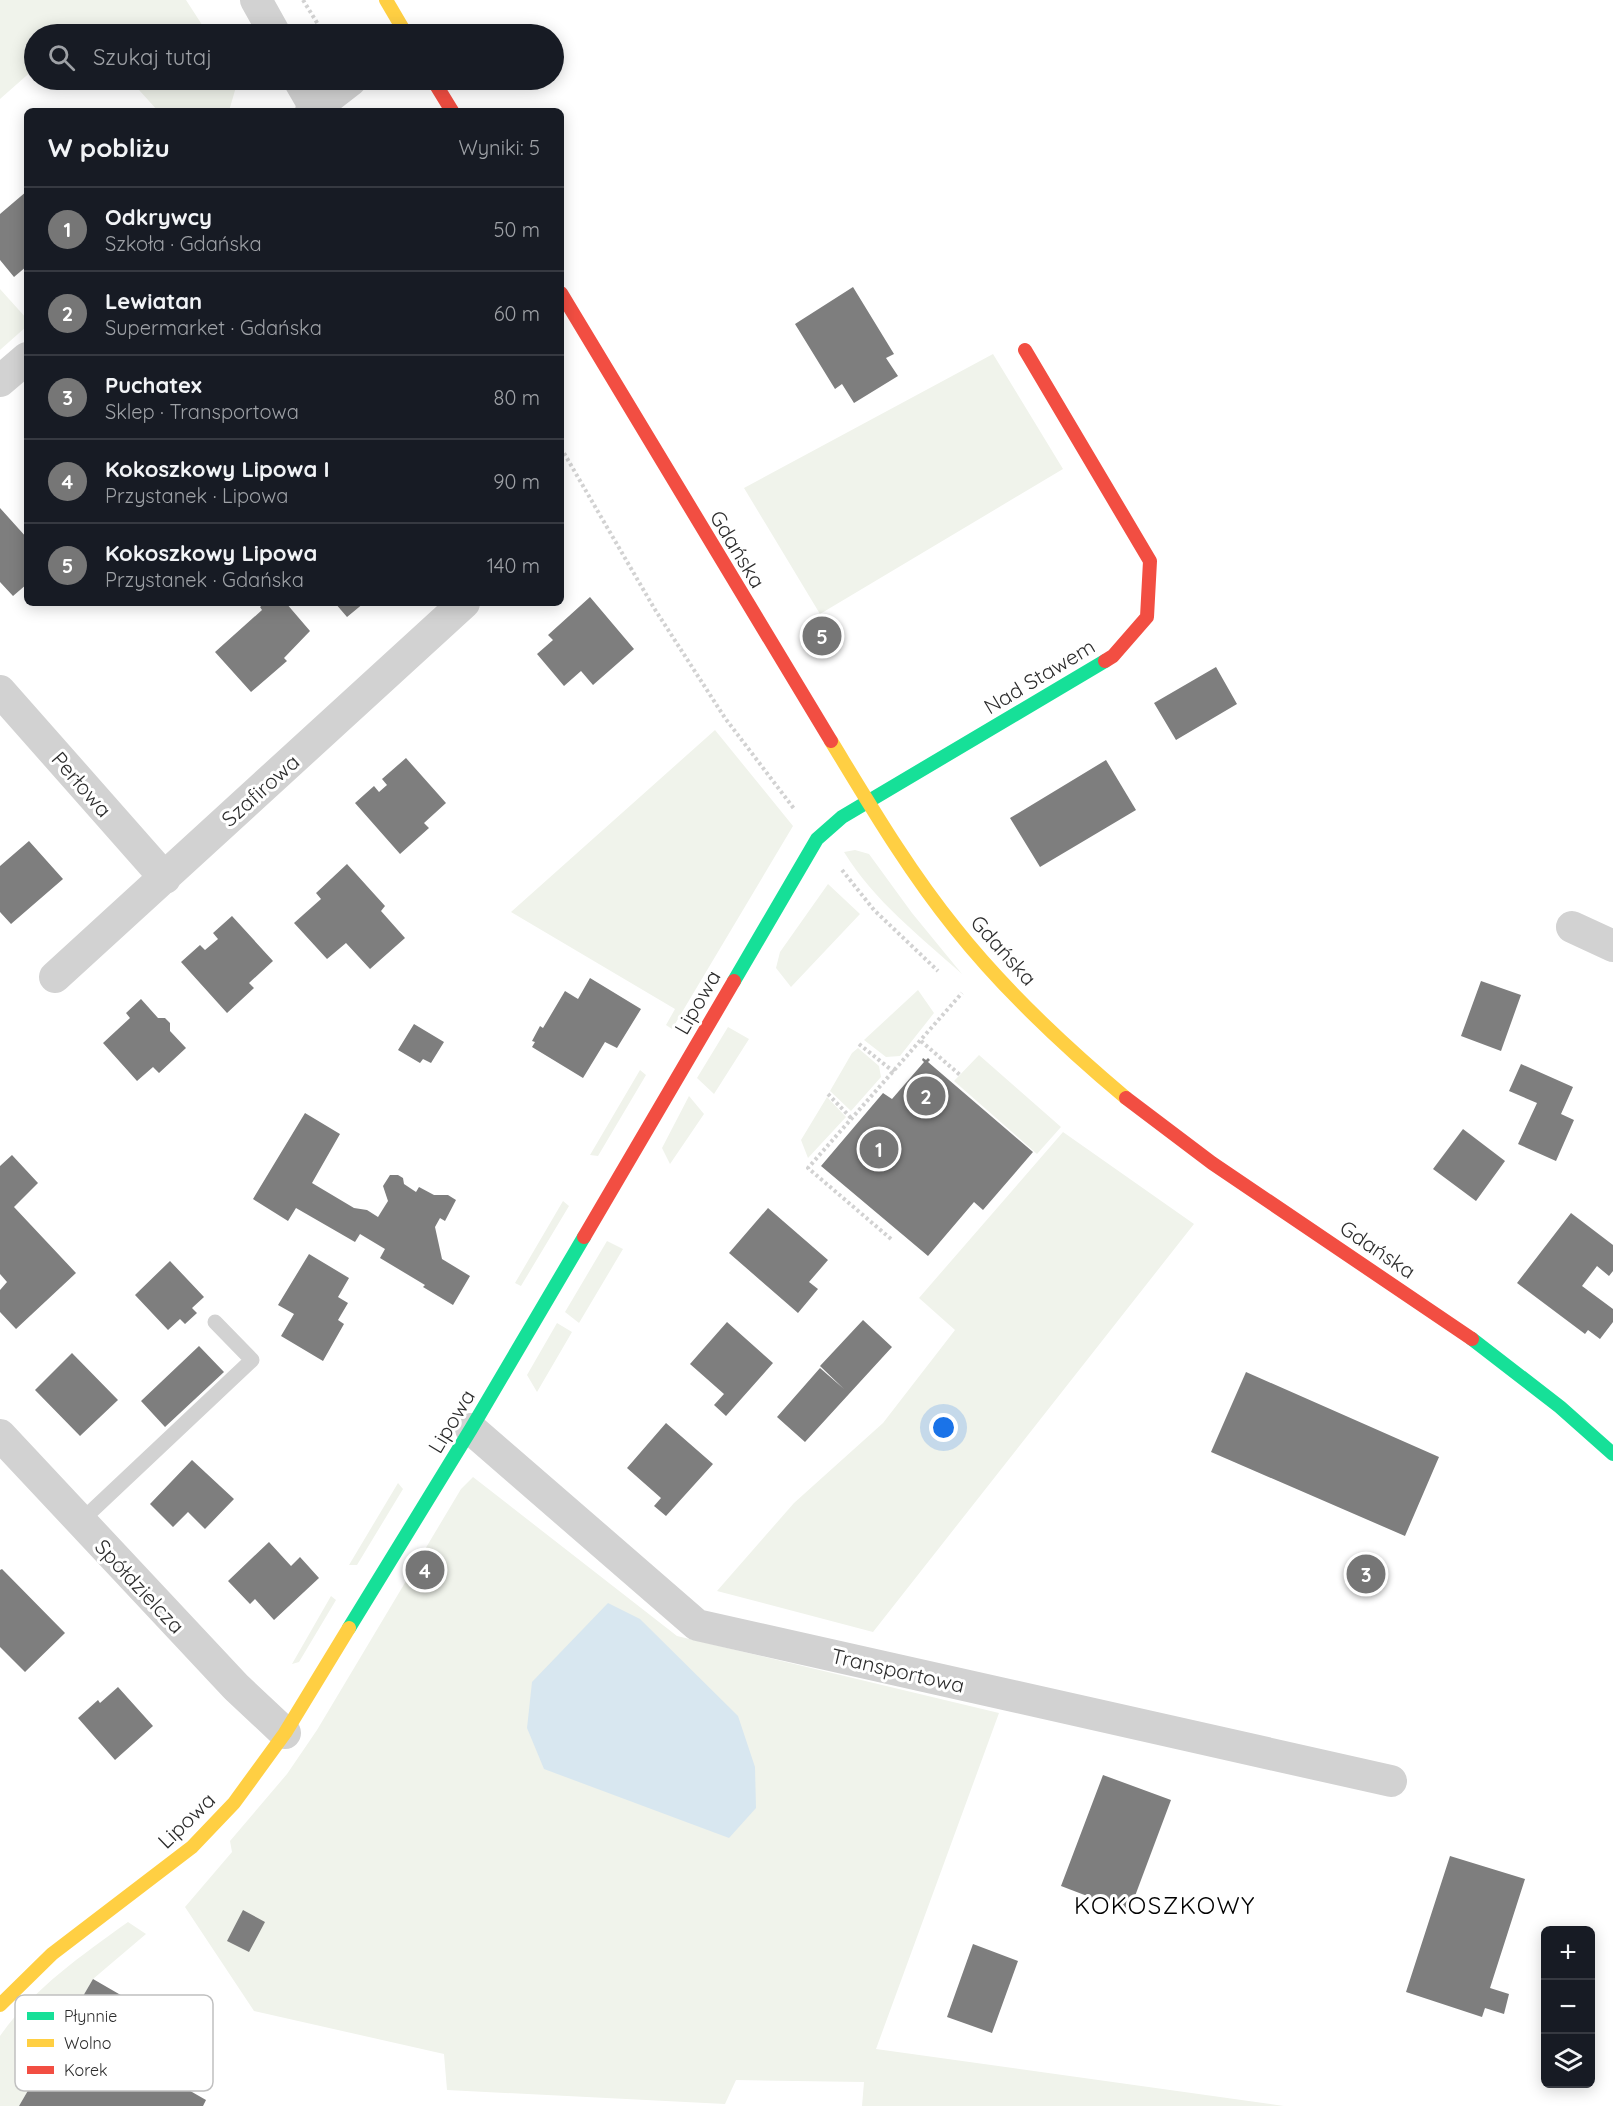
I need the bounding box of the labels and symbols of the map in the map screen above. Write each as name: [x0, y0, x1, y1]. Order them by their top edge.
street label: Gdańska: [705, 505, 771, 593]
pin: 5: [802, 614, 842, 658]
street label: Nad Stawem: [979, 633, 1099, 719]
street label: Perłowa: [46, 746, 118, 822]
street label: Szafirowa: [216, 748, 304, 832]
street label: Gdańska: [966, 909, 1042, 991]
street label: Lipowa: [668, 965, 726, 1039]
pin: 2: [906, 1074, 946, 1118]
pin: 1: [860, 1126, 898, 1172]
street label: Gdańska: [1335, 1214, 1421, 1284]
street label: Lipowa: [422, 1384, 480, 1458]
your location: [929, 1413, 958, 1442]
street label: Spółdzielcza: [90, 1533, 190, 1639]
pin: 4: [406, 1548, 444, 1592]
pin: 3: [1346, 1552, 1386, 1596]
street label: Transportowa: [829, 1642, 967, 1698]
street label: Lipowa: [152, 1786, 220, 1854]
district label: KOKOSZKOWY: [1074, 1890, 1256, 1920]
legend: [15, 1995, 213, 2091]
text: Płynnie: [64, 2006, 117, 2026]
text: Wolno: [64, 2033, 111, 2053]
text: Korek: [64, 2060, 108, 2080]

